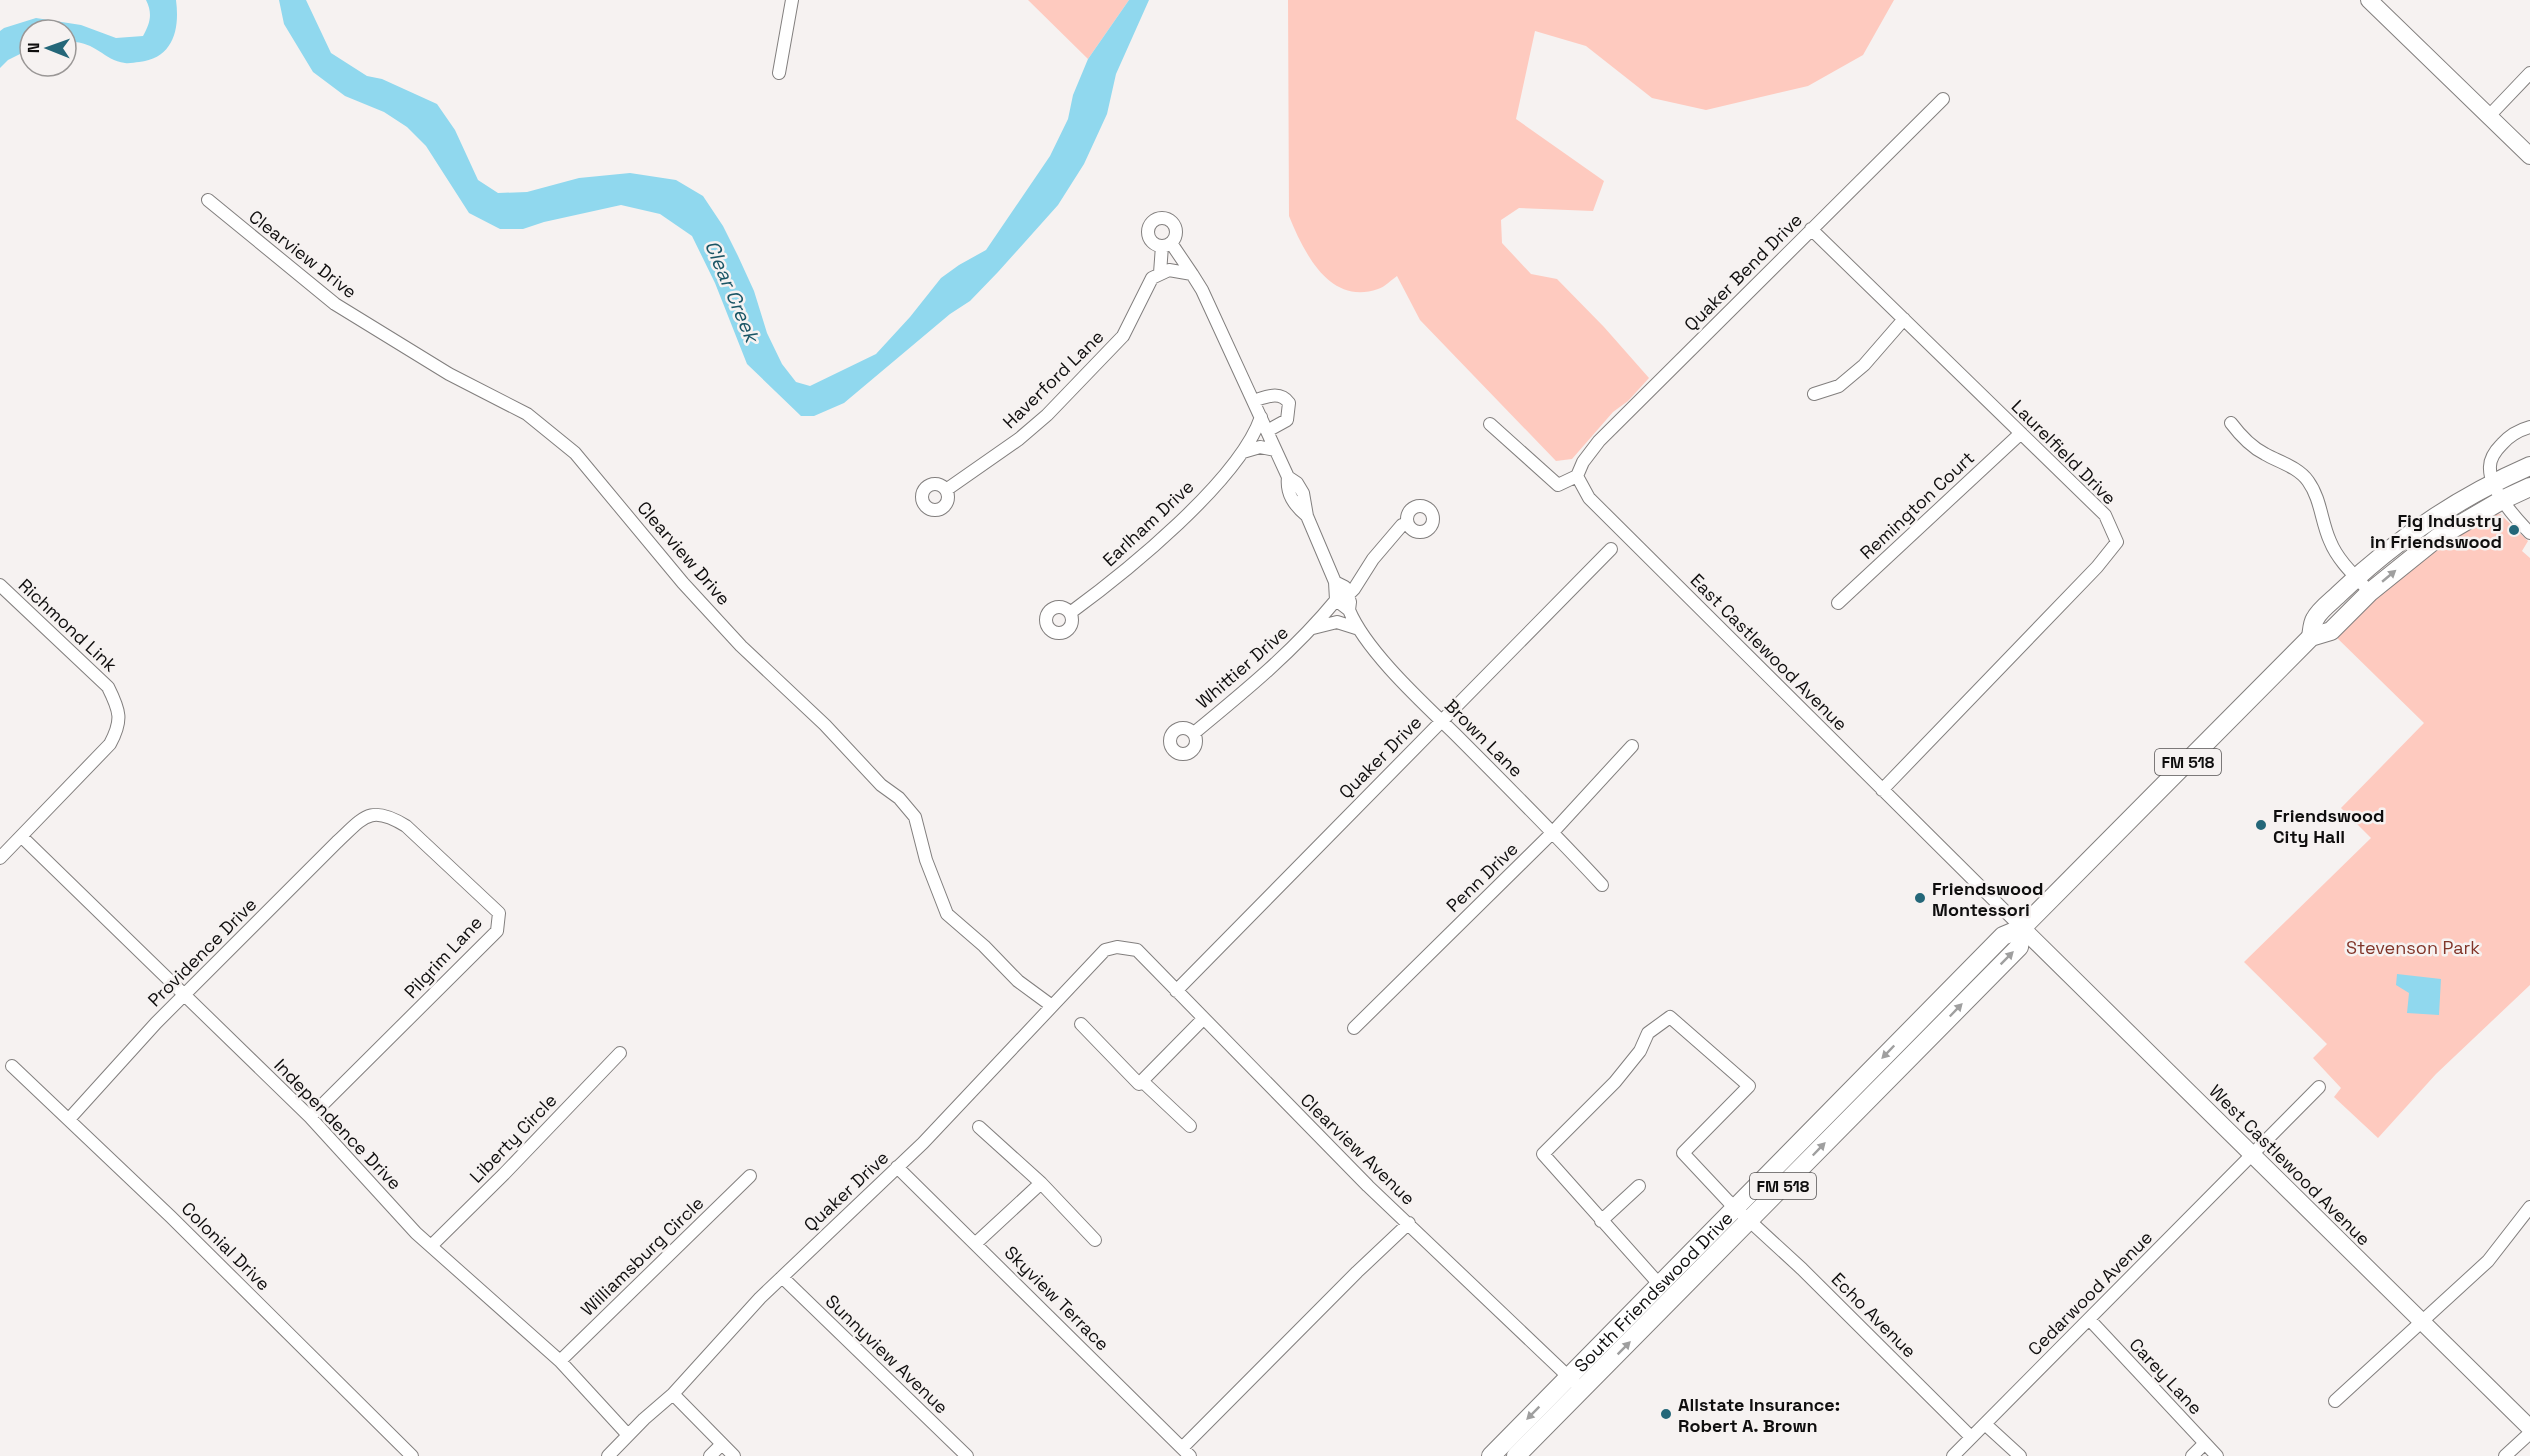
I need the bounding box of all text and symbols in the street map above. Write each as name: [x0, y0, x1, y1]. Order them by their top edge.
north arrow: [18, 18, 78, 78]
text: N: [23, 42, 44, 53]
street label: Clearview Drive: [244, 205, 362, 303]
street label: Quaker Bend Drive: [1679, 208, 1807, 336]
water label: Clear Creek: [699, 236, 766, 348]
street label: Haverford Lane: [998, 325, 1108, 433]
street label: Laurelfield Drive: [2007, 395, 2121, 509]
street label: Remington Court: [1855, 446, 1979, 564]
street label: Earlham Drive: [1098, 475, 1198, 571]
street label: Clearview Drive: [633, 496, 735, 610]
place label: Fig Industry in Friendswood: [2370, 509, 2502, 553]
marker: Fig Industry in Friendswood: [2507, 523, 2521, 537]
street label: East Castlewood Avenue: [1686, 569, 1852, 735]
one-way arrow: [2381, 570, 2396, 583]
street label: Richmond Link: [14, 573, 122, 677]
street label: Whittier Drive: [1191, 621, 1293, 713]
street label: Brown Lane: [1440, 694, 1528, 782]
street label: Quaker Drive: [1334, 711, 1426, 803]
road number: FM 518: [2155, 749, 2221, 775]
place label: Friendswood City Hall: [2273, 804, 2385, 848]
marker: Friendswood City Hall: [2254, 818, 2268, 832]
street label: Penn Drive: [1441, 837, 1523, 917]
place label: Friendswood Montessori: [1932, 877, 2044, 921]
marker: Friendswood Montessori: [1913, 891, 1927, 905]
street label: Providence Drive: [143, 893, 261, 1011]
street label: Pilgrim Lane: [399, 911, 487, 1003]
park label: Stevenson Park: [2346, 936, 2480, 959]
one-way arrow: [2000, 951, 2014, 965]
one-way arrow: [1949, 1003, 1963, 1018]
one-way arrow: [1882, 1045, 1896, 1059]
street label: Independence Drive: [269, 1054, 407, 1194]
street label: West Castlewood Avenue: [2205, 1080, 2375, 1250]
street label: Liberty Circle: [465, 1088, 561, 1188]
street label: Clearview Avenue: [1296, 1088, 1420, 1210]
one-way arrow: [1812, 1143, 1826, 1157]
street label: Quaker Drive: [799, 1146, 893, 1236]
road number: FM 518: [1750, 1173, 1816, 1199]
street label: Williamsburg Circle: [576, 1191, 708, 1321]
street label: Colonial Drive: [177, 1197, 275, 1295]
street label: South Friendswood Drive: [1569, 1206, 1737, 1377]
street label: Cedarwood Avenue: [2023, 1226, 2157, 1360]
street label: Skyview Terrace: [1000, 1241, 1114, 1355]
street label: Echo Avenue: [1827, 1268, 1921, 1362]
street label: Sunnyview Avenue: [821, 1289, 953, 1419]
street label: Carey Lane: [2125, 1333, 2207, 1419]
one-way arrow: [1616, 1342, 1630, 1356]
place label: Allstate Insurance: Robert A. Brown: [1678, 1393, 1840, 1437]
one-way arrow: [1527, 1406, 1541, 1420]
marker: Allstate Insurance: Robert A. Brown: [1659, 1407, 1673, 1421]

